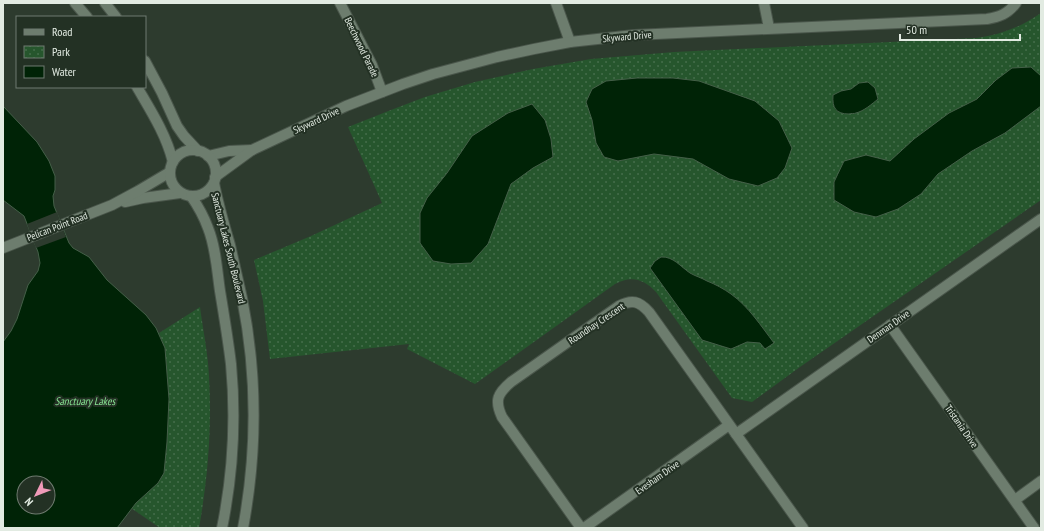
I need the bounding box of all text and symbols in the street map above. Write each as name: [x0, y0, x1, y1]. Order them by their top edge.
street label: Beechwood Parade: [341, 15, 382, 79]
legend: [16, 16, 146, 88]
scale bar: [900, 16, 1020, 42]
text: 50 m: [906, 22, 927, 37]
text: Road: [52, 24, 72, 39]
street label: Skyward Drive: [602, 28, 652, 45]
text: Park: [52, 44, 70, 59]
text: Water: [52, 64, 77, 79]
street label: Skyward Drive: [291, 104, 341, 137]
street label: Sanctuary Lakes South Boulevard: [208, 191, 249, 305]
street label: Pelican Point Road: [25, 209, 89, 244]
street label: Roundhay Crescent: [566, 300, 627, 347]
street label: Denman Drive: [865, 307, 912, 346]
water label: Sanctuary Lakes: [55, 394, 117, 408]
street label: Tristania Drive: [942, 402, 981, 450]
street label: Evesham Drive: [633, 457, 682, 497]
north arrow: [16, 475, 56, 515]
text: N: [22, 495, 36, 509]

